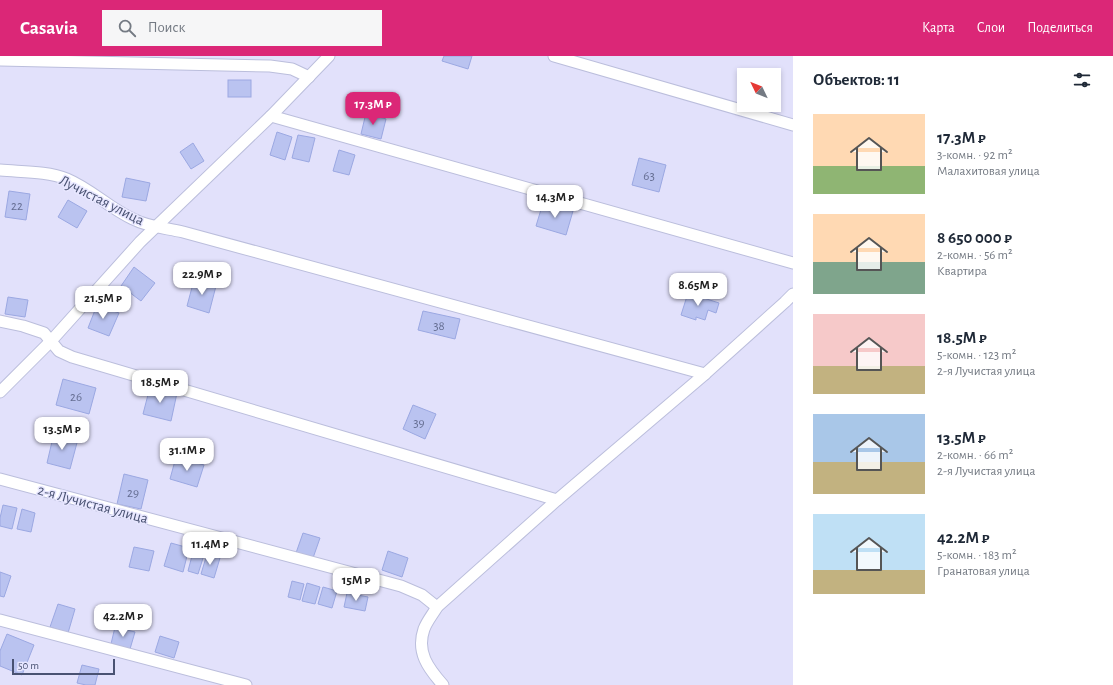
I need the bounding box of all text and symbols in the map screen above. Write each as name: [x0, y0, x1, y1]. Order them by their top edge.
search box: [102, 10, 382, 46]
icon: search: [116, 17, 138, 39]
text: Casavia: [20, 19, 78, 38]
text: Поиск: [148, 20, 185, 35]
text: Карта: [922, 21, 955, 35]
text: Слои: [977, 21, 1005, 35]
text: Поделиться: [1027, 21, 1093, 35]
north arrow: [737, 68, 781, 112]
map controls: [737, 68, 781, 112]
icon: filters: [1071, 69, 1093, 91]
text: Объектов: 11: [813, 71, 900, 88]
pin: 17.3M ₽: [336, 92, 410, 126]
text: 17.3M ₽: [354, 98, 392, 111]
text: 17.3M ₽: [937, 129, 986, 146]
icon: home: [845, 130, 893, 178]
text: 3-комн. · 92 m²: [937, 149, 1012, 162]
text: Малахитовая улица: [937, 165, 1040, 178]
house number: 63: [643, 170, 655, 183]
street label: Лучистая улица: [57, 173, 147, 228]
pin: 14.3M ₽: [518, 185, 592, 219]
text: 14.3M ₽: [536, 191, 574, 204]
house number: 22: [11, 200, 23, 213]
text: 8 650 000 ₽: [937, 229, 1012, 246]
icon: home: [845, 230, 893, 278]
text: 2-комн. · 56 m²: [937, 249, 1013, 262]
pin: 22.9M ₽: [165, 262, 239, 296]
text: Квартира: [937, 265, 987, 278]
text: 22.9M ₽: [182, 268, 222, 281]
pin: 8.65M ₽: [661, 273, 735, 307]
text: 8.65M ₽: [678, 279, 718, 292]
pin: 21.5M ₽: [66, 286, 140, 320]
text: 21.5M ₽: [84, 292, 122, 305]
house number: 38: [433, 320, 445, 333]
text: 18.5M ₽: [937, 329, 987, 346]
icon: home: [845, 330, 893, 378]
text: 5-комн. · 123 m²: [937, 349, 1016, 362]
text: 2-я Лучистая улица: [937, 365, 1036, 378]
pin: 18.5M ₽: [123, 370, 197, 404]
text: 18.5M ₽: [141, 376, 179, 389]
house number: 26: [70, 391, 82, 404]
pin: 13.5M ₽: [25, 417, 99, 451]
house number: 39: [413, 417, 425, 430]
text: 13.5M ₽: [43, 423, 81, 436]
text: 13.5M ₽: [937, 429, 986, 446]
icon: home: [845, 430, 893, 478]
pin: 31.1M ₽: [150, 438, 224, 472]
text: 31.1M ₽: [169, 444, 205, 457]
text: 2-комн. · 66 m²: [937, 449, 1013, 462]
text: 2-я Лучистая улица: [937, 465, 1036, 478]
street label: 2-я Лучистая улица: [36, 483, 150, 526]
house number: 29: [127, 487, 139, 500]
text: 42.2M ₽: [937, 529, 990, 546]
icon: home: [845, 530, 893, 578]
pin: 11.4M ₽: [173, 532, 247, 566]
text: 11.4M ₽: [191, 538, 229, 551]
text: 5-комн. · 183 m²: [937, 549, 1017, 562]
text: Гранатовая улица: [937, 565, 1030, 578]
pin: 15M ₽: [328, 568, 384, 602]
text: 15M ₽: [342, 574, 370, 587]
pin: 42.2M ₽: [86, 604, 160, 638]
text: 42.2M ₽: [103, 610, 143, 623]
scale bar: [12, 657, 115, 676]
text: 50 m: [18, 660, 39, 671]

